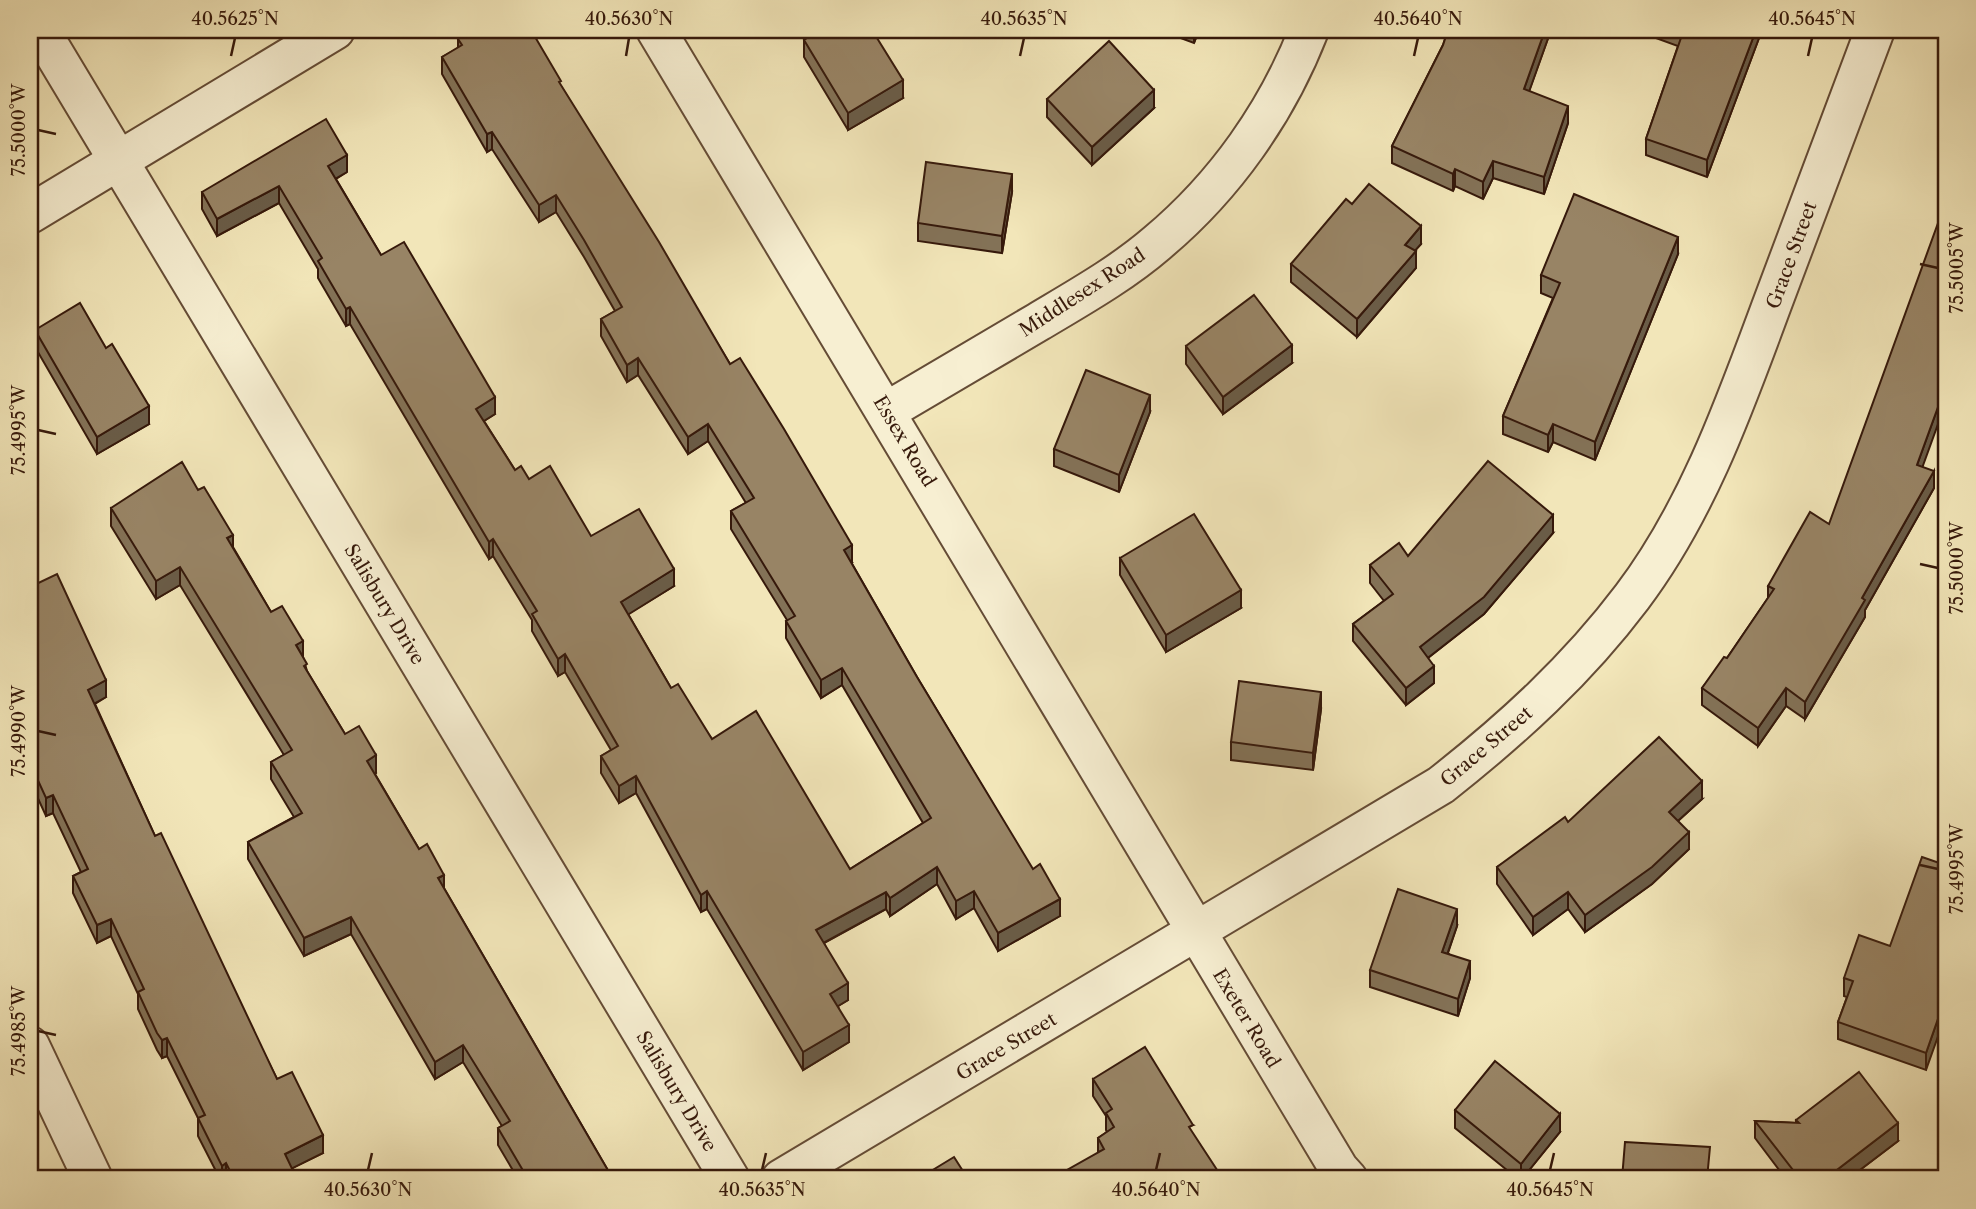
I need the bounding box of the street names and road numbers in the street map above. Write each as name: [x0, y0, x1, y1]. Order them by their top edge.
street label: Grace Street: [1761, 198, 1822, 312]
street label: Middlesex Road: [1015, 243, 1150, 342]
street label: Essex Road: [868, 391, 941, 491]
street label: Salisbury Drive: [340, 540, 430, 669]
street label: Grace Street: [1436, 701, 1537, 791]
street label: Exeter Road: [1208, 965, 1285, 1072]
street label: Grace Street: [952, 1007, 1061, 1085]
street label: Salisbury Drive: [632, 1027, 722, 1156]

